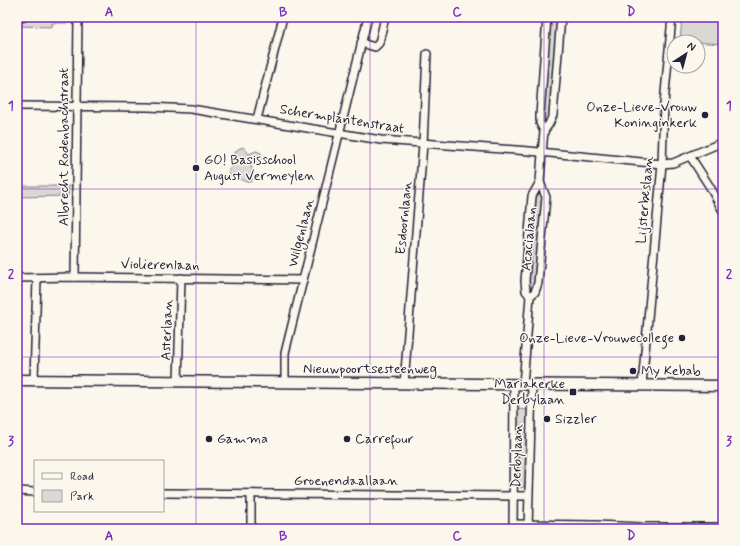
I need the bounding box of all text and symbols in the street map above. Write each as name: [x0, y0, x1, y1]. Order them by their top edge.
text: A: [105, 4, 113, 21]
text: B: [279, 4, 288, 21]
text: C: [452, 4, 462, 21]
text: D: [627, 4, 636, 21]
north arrow: [666, 34, 706, 74]
text: N: [684, 39, 698, 55]
street label: Albrecht Rodenbachstraat: [55, 68, 73, 226]
text: 1: [8, 98, 14, 115]
place label: Onze-Lieve-Vrouw Koninginkerk: [586, 98, 697, 132]
text: 1: [726, 98, 732, 115]
street label: Schermplantenstraat: [279, 100, 405, 138]
marker: Onze-Lieve-Vrouw Koninginkerk: [700, 110, 710, 120]
place label: GO! Basisschool August Vermeylen: [204, 151, 315, 185]
street label: Lijsterbeslaan: [632, 155, 658, 244]
marker: GO! Basisschool August Vermeylen: [191, 163, 201, 173]
street label: Esdoornlaan: [392, 181, 416, 255]
street label: Wilgenlaan: [284, 197, 319, 269]
street label: Acacialaan: [517, 206, 541, 272]
street label: Violierenlaan: [121, 255, 199, 275]
text: 2: [8, 266, 15, 283]
text: 2: [726, 266, 733, 283]
street label: Asterlaan: [157, 299, 177, 361]
place label: Onze-Lieve-Vrouwecollege: [519, 329, 674, 349]
marker: Onze-Lieve-Vrouwecollege: [677, 333, 687, 343]
street label: Nieuwpoortsesteenweg: [303, 360, 437, 379]
place label: My Kebab: [641, 362, 701, 380]
marker: My Kebab: [628, 366, 638, 376]
place label: Mariakerke Derbylaan: [494, 375, 565, 409]
marker: Mariakerke Derbylaan: [568, 387, 578, 397]
place label: Sizzler: [555, 410, 597, 428]
marker: Sizzler: [542, 414, 552, 424]
street label: Derbylaan: [507, 424, 527, 488]
place label: Gamma: [217, 430, 268, 448]
place label: Carrefour: [355, 430, 414, 450]
text: 3: [8, 433, 14, 450]
text: 3: [726, 433, 732, 450]
marker: Gamma: [204, 434, 214, 444]
marker: Carrefour: [342, 434, 352, 444]
legend: [34, 460, 164, 512]
text: Road: [70, 469, 94, 485]
street label: Groenendaallaan: [294, 472, 398, 490]
text: Park: [70, 489, 94, 505]
text: A: [105, 528, 113, 545]
text: B: [279, 528, 288, 545]
text: C: [452, 528, 462, 545]
text: D: [627, 528, 636, 545]

